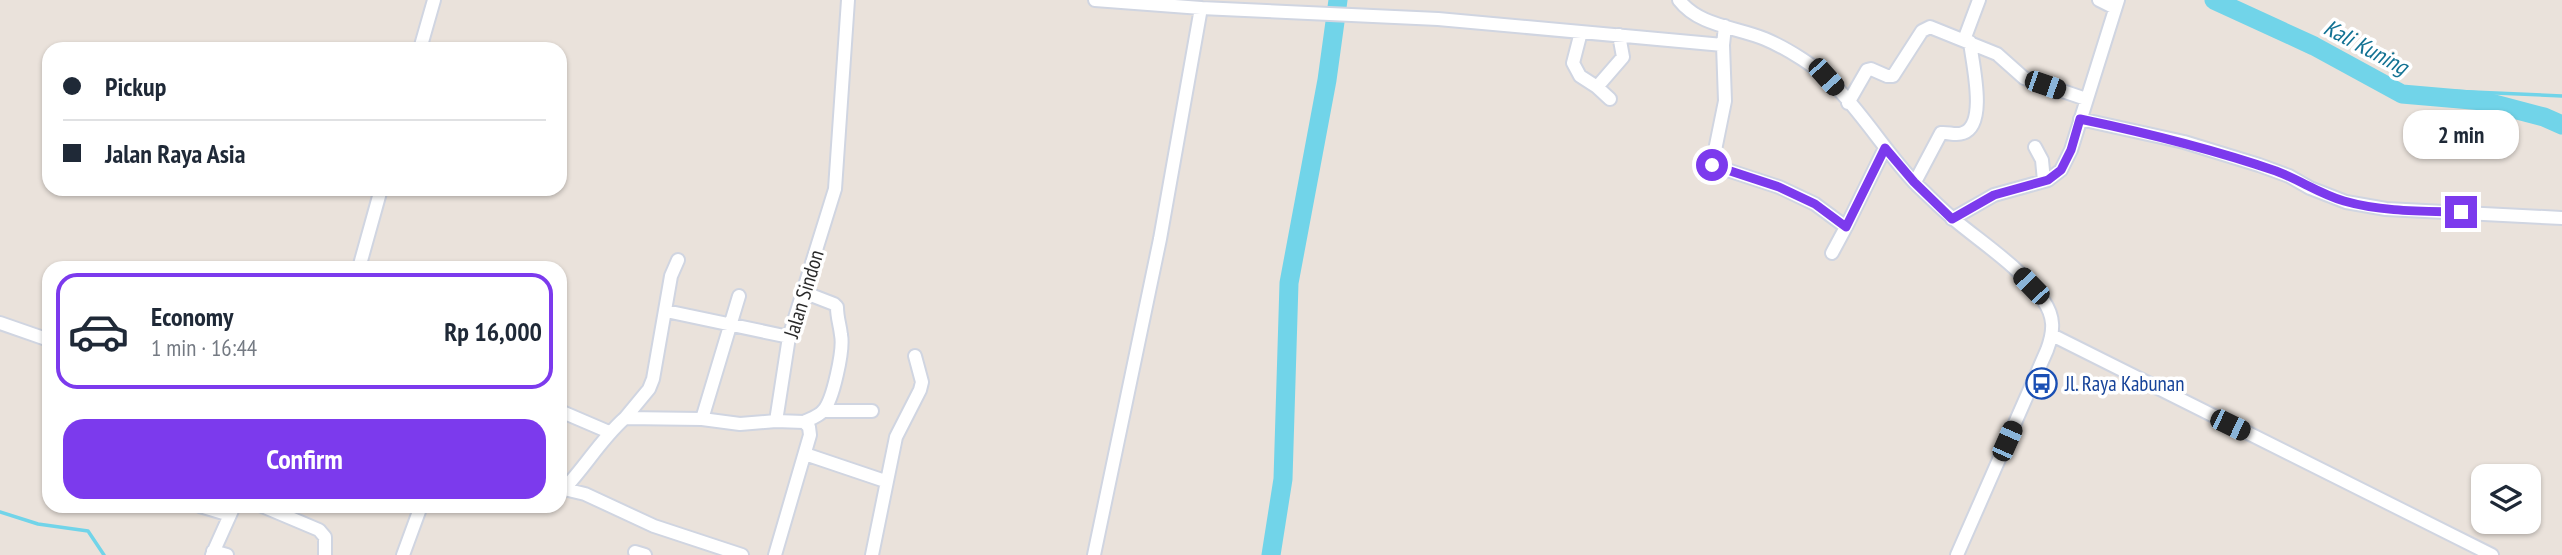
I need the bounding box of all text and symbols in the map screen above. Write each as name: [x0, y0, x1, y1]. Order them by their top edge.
water label: Kali Kuning: [2319, 12, 2415, 82]
car: [1805, 54, 1848, 100]
car: [2022, 68, 2069, 102]
text: Pickup: [105, 70, 166, 103]
callout: 2 min: [2403, 110, 2519, 160]
text: 2 min: [2438, 120, 2484, 149]
text: Jalan Raya Asia: [105, 137, 245, 170]
route start: [1696, 149, 1728, 181]
route end: [2445, 196, 2477, 228]
street label: Jalan Sindon: [777, 247, 830, 342]
car: [2009, 264, 2054, 308]
icon: car: [67, 300, 130, 363]
text: Economy: [151, 300, 233, 333]
text: Rp 16,000: [444, 315, 542, 348]
text: 1 min · 16:44: [151, 333, 257, 362]
bus stop icon: Jl. Raya Kabunan: [2025, 367, 2059, 401]
place label: Jl. Raya Kabunan: [2064, 370, 2184, 397]
car: [2207, 406, 2254, 444]
car: [1989, 418, 2026, 464]
button: Confirm: [63, 419, 546, 499]
map controls: [2471, 464, 2541, 534]
button: layers: [2471, 464, 2541, 534]

